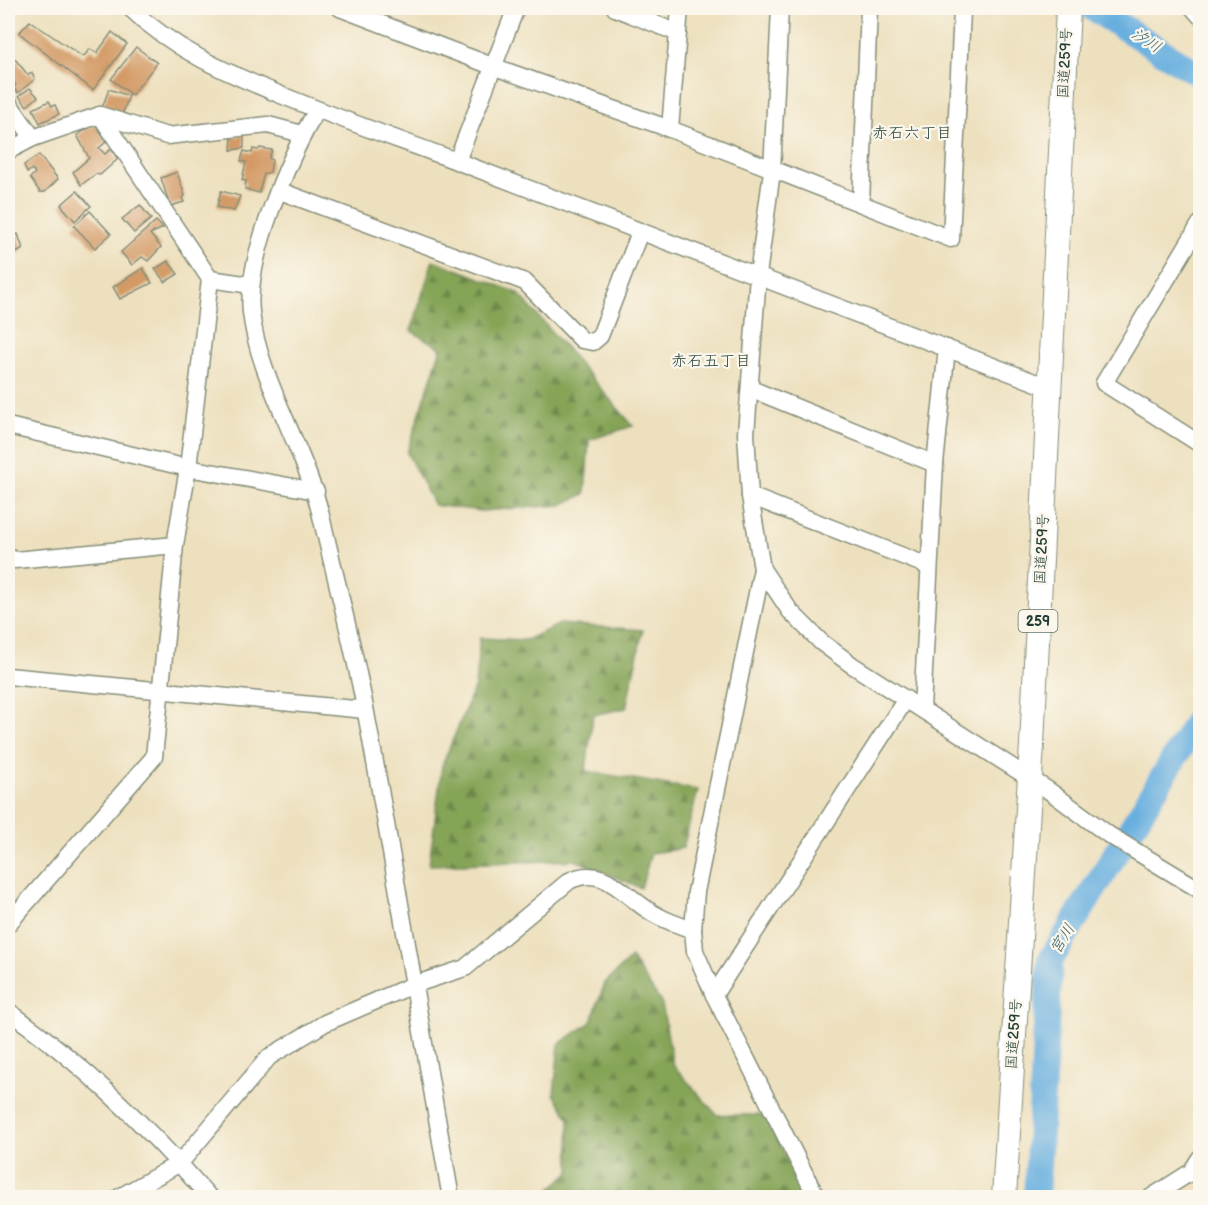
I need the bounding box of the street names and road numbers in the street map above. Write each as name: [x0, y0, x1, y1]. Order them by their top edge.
street label: 国道259号: [1054, 27, 1076, 99]
street label: 国道259号: [1031, 513, 1053, 585]
road number: 259: [1018, 610, 1058, 632]
street label: 国道259号: [1002, 998, 1026, 1070]

